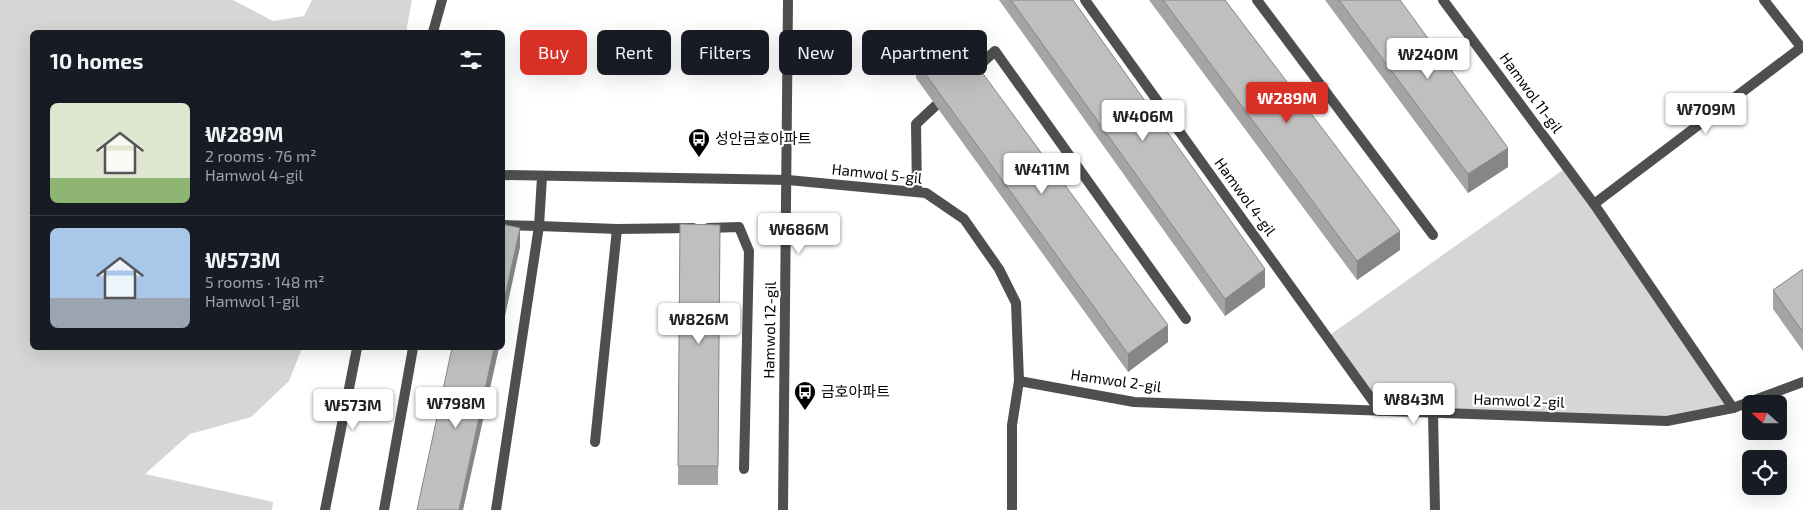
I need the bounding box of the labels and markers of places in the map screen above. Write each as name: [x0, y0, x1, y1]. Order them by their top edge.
pin: ₩240M: [1393, 38, 1463, 80]
pin: ₩289M: [1252, 82, 1322, 124]
pin: ₩709M: [1671, 92, 1741, 135]
pin: ₩406M: [1108, 100, 1178, 142]
bus stop icon: 성안금호아파트: [687, 127, 711, 158]
place label: 성안금호아파트: [715, 129, 812, 147]
pin: ₩411M: [1007, 152, 1077, 195]
pin: ₩686M: [764, 212, 834, 255]
pin: ₩826M: [664, 302, 734, 345]
bus stop icon: 금호아파트: [793, 380, 817, 411]
place label: 금호아파트: [821, 382, 890, 400]
pin: ₩843M: [1379, 382, 1449, 425]
pin: ₩798M: [421, 386, 491, 429]
pin: ₩573M: [318, 388, 388, 431]

